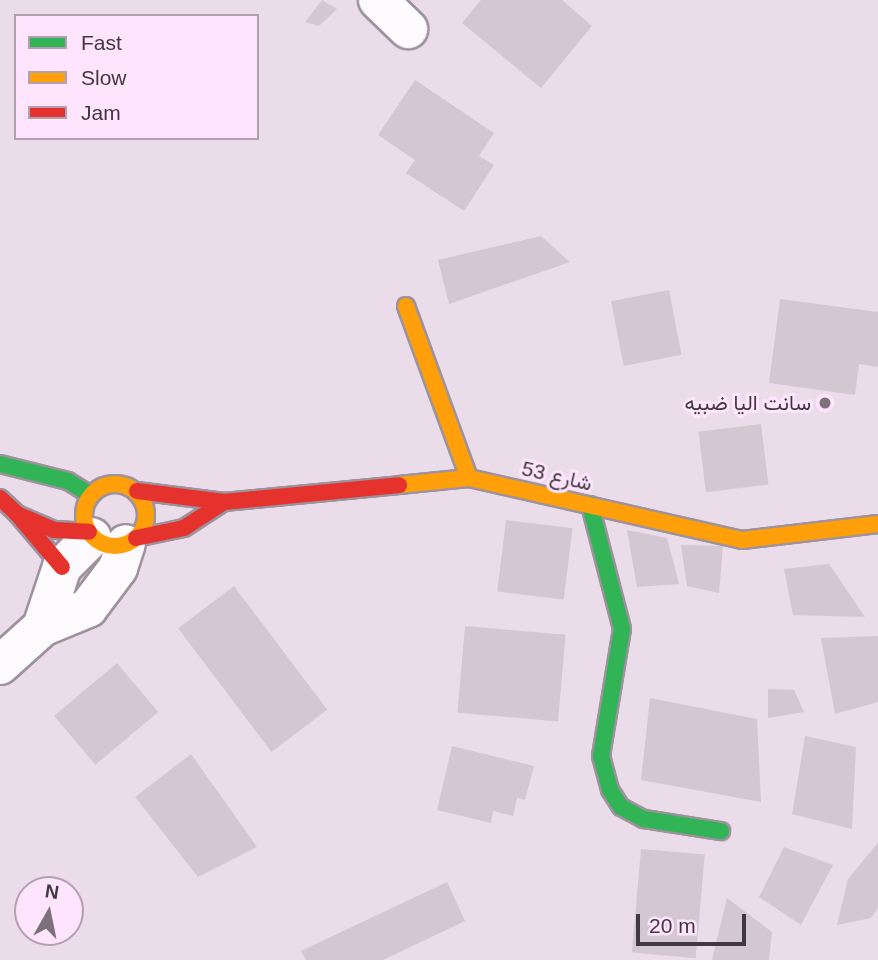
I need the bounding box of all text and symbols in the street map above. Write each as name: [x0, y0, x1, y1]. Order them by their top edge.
legend: [14, 14, 259, 140]
text: Fast: [81, 31, 122, 54]
text: Slow: [81, 66, 127, 89]
text: Jam: [81, 101, 121, 124]
place label: سانت اليا ضبيه: [684, 390, 811, 416]
marker: سانت اليا ضبيه: [817, 395, 833, 411]
street label: شارع 53: [519, 456, 595, 496]
north arrow: [14, 876, 84, 946]
text: N: [44, 880, 60, 903]
scale bar: [640, 900, 750, 944]
text: 20 m: [649, 914, 696, 937]

